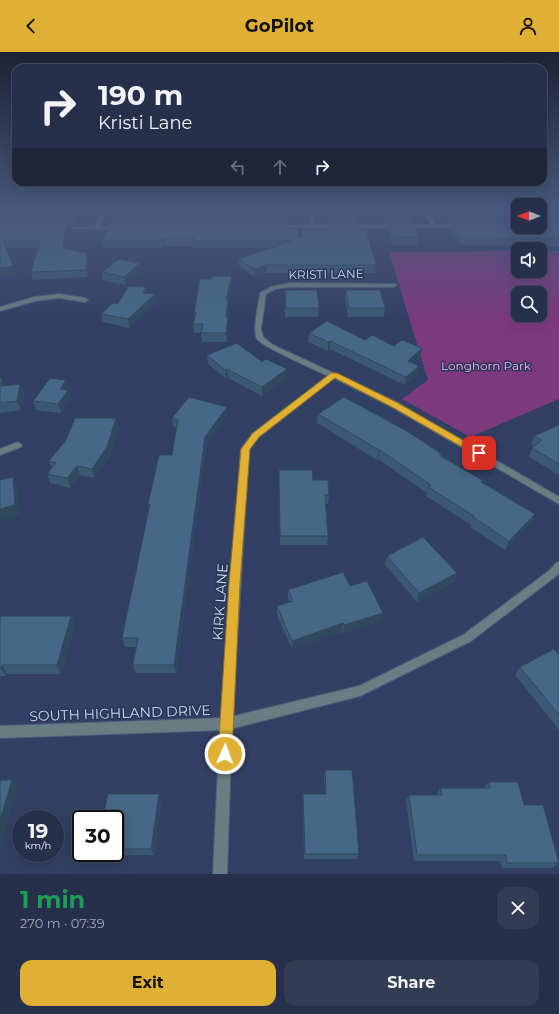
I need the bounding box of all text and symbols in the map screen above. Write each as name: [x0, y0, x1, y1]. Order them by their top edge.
icon: back: [20, 15, 42, 37]
text: GoPilot: [245, 15, 314, 37]
icon: person: [517, 15, 539, 37]
text: 190 m: [98, 78, 183, 112]
icon: right: [32, 80, 84, 132]
text: Kristi Lane: [98, 112, 192, 134]
icon: left: [227, 156, 249, 178]
icon: ahead: [269, 156, 291, 178]
icon: right: [311, 156, 333, 178]
north arrow: [511, 198, 547, 234]
map controls: [511, 198, 547, 322]
button: sound: [511, 242, 547, 278]
street label: KRISTI LANE: [288, 266, 364, 282]
button: search: [511, 286, 547, 322]
park label: Longhorn Park: [441, 358, 532, 373]
pin: [462, 436, 496, 470]
icon: arrive: [468, 442, 490, 464]
street label: KIRK LANE: [208, 563, 232, 641]
street label: SOUTH HIGHLAND DRIVE: [29, 701, 211, 725]
position arrow: [204, 733, 246, 775]
speed limit sign: 30: [72, 810, 124, 862]
text: 19: [28, 819, 48, 843]
text: km/h: [25, 839, 51, 852]
text: 1 min: [20, 885, 85, 914]
button: close: [497, 887, 539, 929]
text: 270 m · 07:39: [20, 915, 105, 931]
button: Exit: [20, 960, 276, 1006]
button: Share: [284, 960, 539, 1006]

